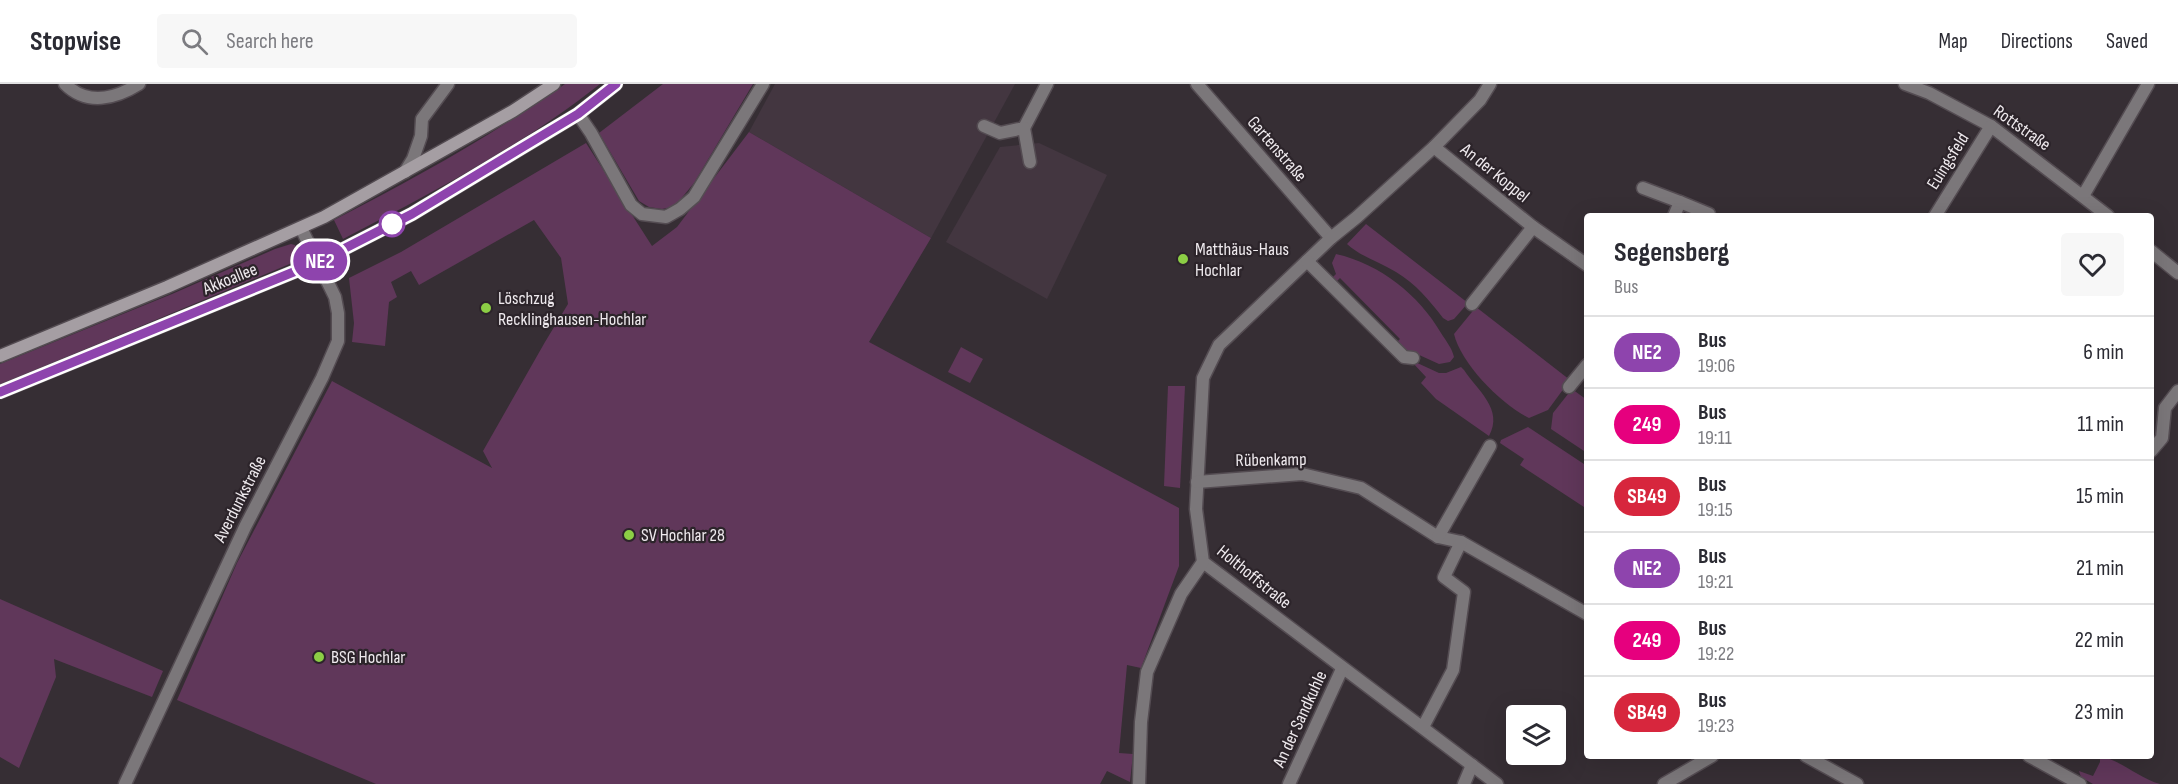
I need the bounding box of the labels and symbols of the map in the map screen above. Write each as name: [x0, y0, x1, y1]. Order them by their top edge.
street label: Rottstraße: [1989, 101, 2055, 155]
street label: Gartenstraße: [1243, 112, 1311, 186]
street label: Euingsfeld: [1923, 129, 1973, 193]
street label: An der Koppel: [1456, 138, 1534, 207]
unlabelled marker: [379, 211, 405, 237]
place label: Matthäus-Haus Hochlar: [1195, 239, 1289, 281]
line badge: NE2: [286, 242, 354, 280]
marker: Matthäus-Haus Hochlar: [1176, 252, 1190, 266]
street label: Akkoallee: [199, 259, 260, 300]
place label: Löschzug Recklinghausen-Hochlar: [498, 288, 647, 330]
marker: Löschzug Recklinghausen-Hochlar: [479, 301, 493, 315]
street label: Rübenkamp: [1235, 449, 1307, 471]
street label: Averdunkstraße: [209, 452, 271, 547]
place label: SV Hochlar 28: [641, 525, 725, 546]
marker: SV Hochlar 28: [622, 528, 636, 542]
street label: Holthoffstraße: [1213, 541, 1295, 613]
place label: BSG Hochlar: [331, 647, 406, 668]
marker: BSG Hochlar: [312, 650, 326, 664]
street label: An der Sandkuhle: [1268, 667, 1331, 771]

